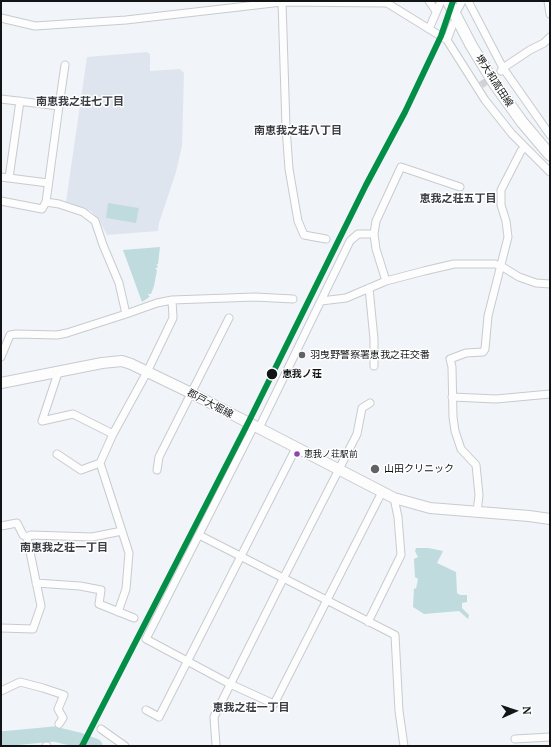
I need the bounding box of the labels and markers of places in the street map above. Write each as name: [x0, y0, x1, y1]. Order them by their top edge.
place label: 羽曳野警察署恵我之荘交番: [310, 349, 430, 361]
marker: 羽曳野警察署恵我之荘交番: [297, 350, 307, 360]
marker: 恵我ノ荘: [265, 367, 279, 381]
place label: 恵我ノ荘: [282, 368, 322, 380]
marker: 恵我ノ荘駅前: [292, 449, 302, 459]
place label: 恵我ノ荘駅前: [304, 449, 358, 459]
marker: 山田クリニック: [369, 463, 381, 475]
place label: 山田クリニック: [384, 463, 454, 475]

